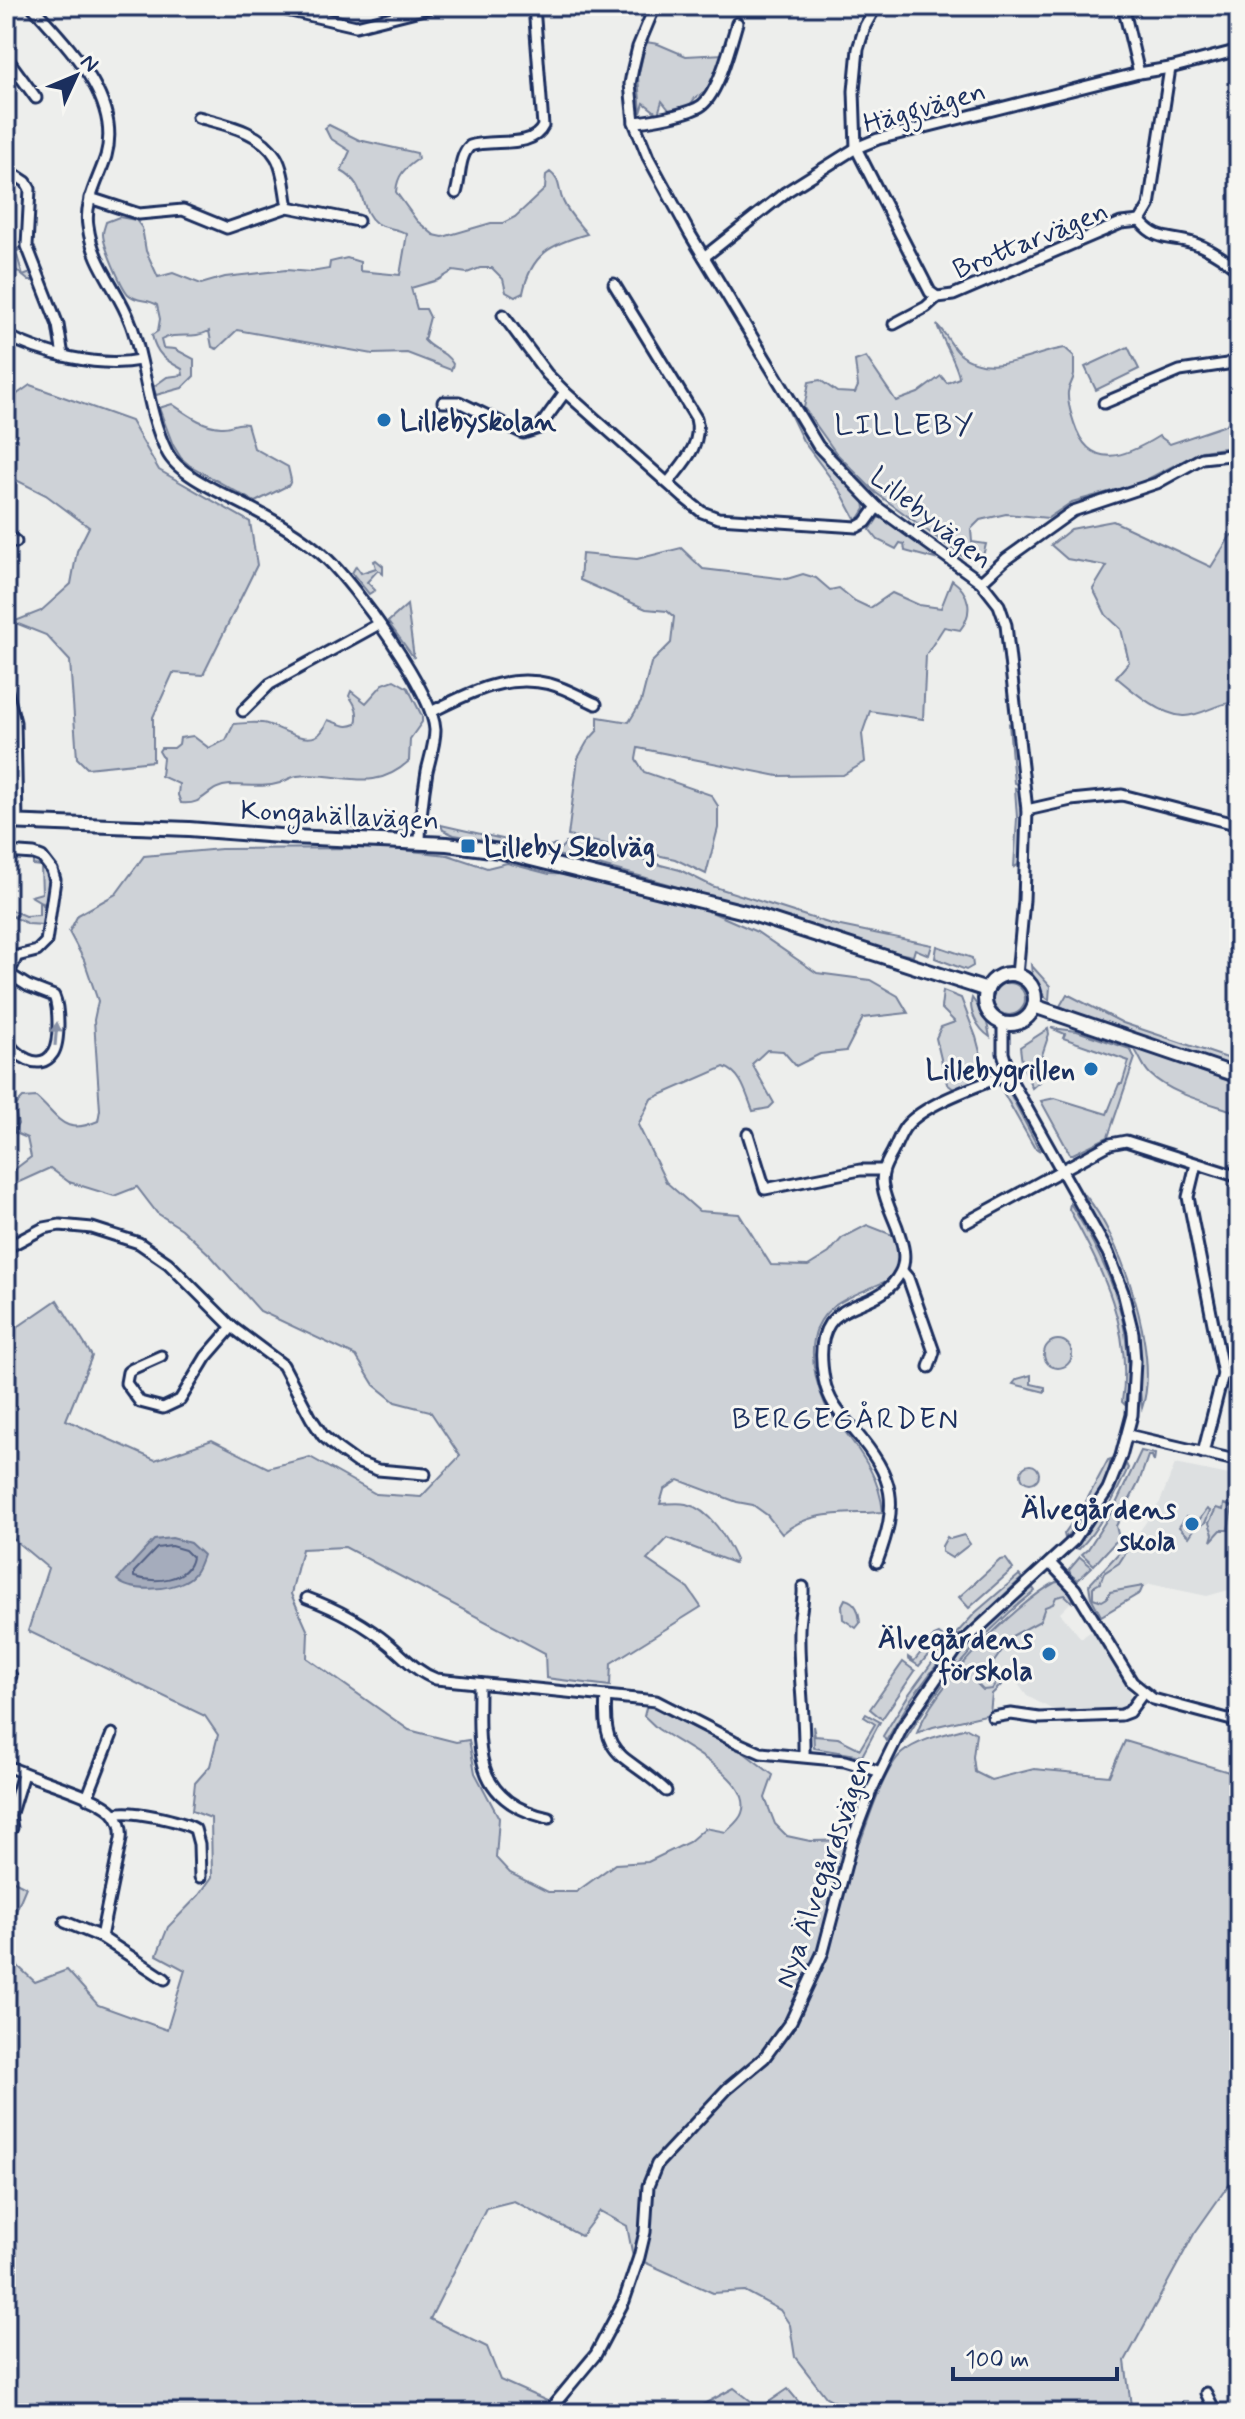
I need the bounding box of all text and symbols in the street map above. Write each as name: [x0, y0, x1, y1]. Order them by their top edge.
north arrow: [36, 36, 116, 116]
text: N: [74, 48, 104, 78]
street label: Häggvägen: [859, 73, 991, 146]
street label: Brottarvägen: [948, 193, 1114, 289]
place label: Lillebyskolan: [400, 404, 557, 441]
district label: LILLEBY: [834, 406, 976, 445]
marker: Lillebyskolan: [375, 411, 393, 429]
street label: Lillebyvägen: [861, 459, 1000, 579]
street label: Kongahällavägen: [239, 793, 440, 842]
place label: Lilleby Skolväg: [484, 830, 655, 868]
marker: Lilleby Skolväg: [459, 837, 477, 855]
one-way arrow: [50, 1021, 63, 1046]
place label: Lillebygrillen: [926, 1053, 1075, 1093]
marker: Lillebygrillen: [1082, 1060, 1100, 1078]
district label: BERGEGÅRDEN: [732, 1400, 960, 1439]
place label: Älvegårdens skola: [1021, 1492, 1177, 1561]
marker: Älvegårdens skola: [1183, 1515, 1201, 1533]
place label: Älvegårdens förskola: [878, 1622, 1034, 1691]
marker: Älvegårdens förskola: [1040, 1645, 1058, 1663]
street label: Nya Älvegårdsvägen: [768, 1752, 883, 1994]
scale bar: [953, 2331, 1117, 2381]
text: 100 m: [965, 2345, 1029, 2376]

